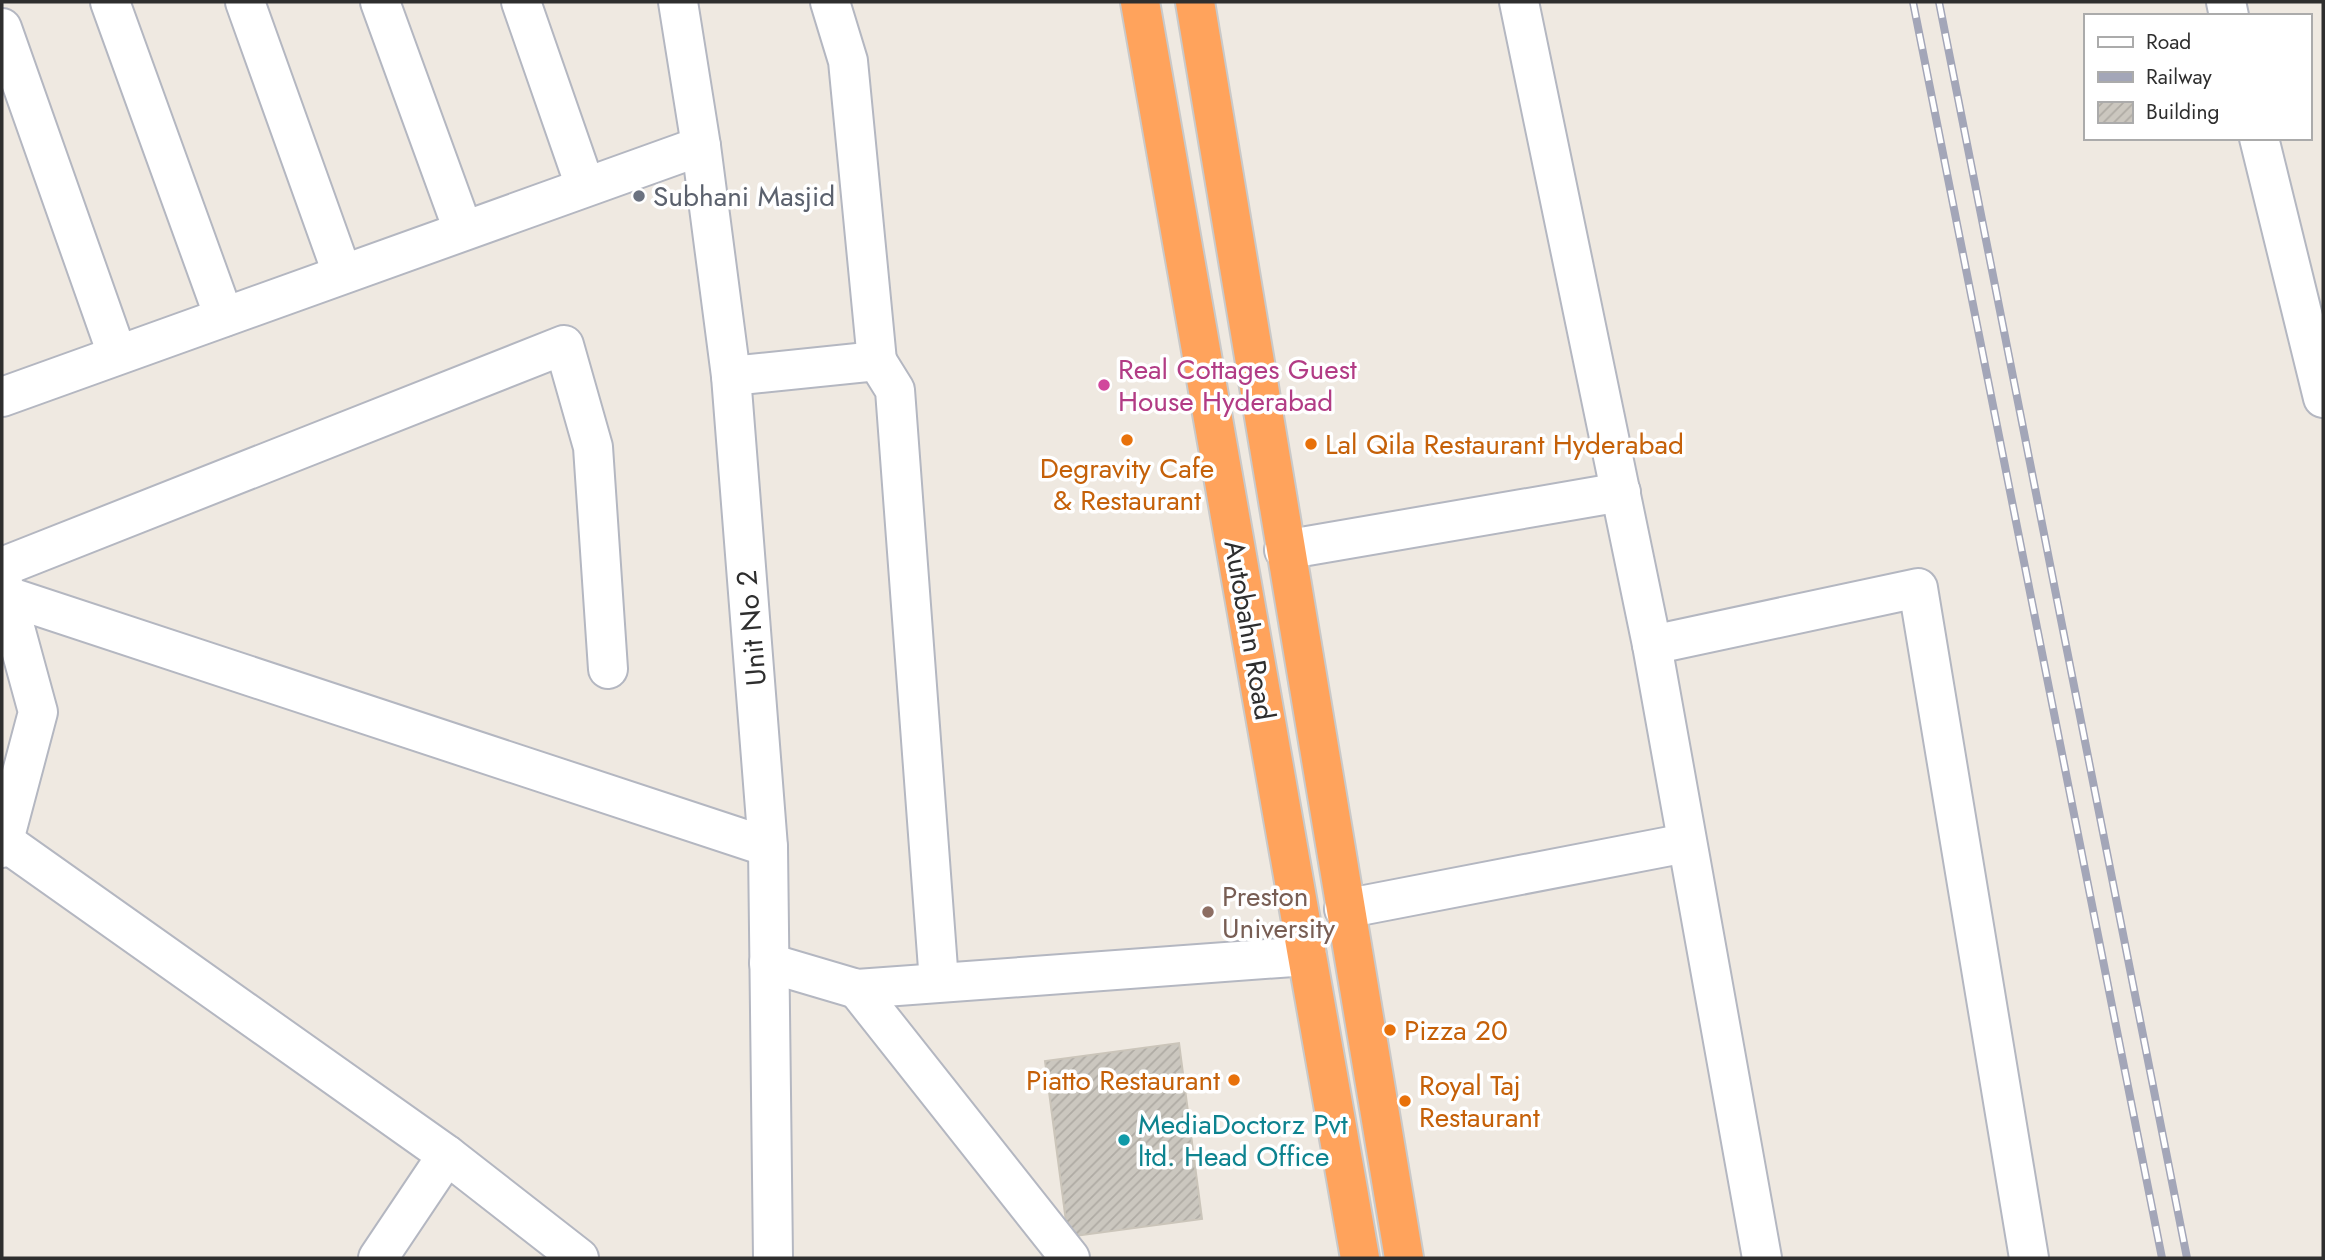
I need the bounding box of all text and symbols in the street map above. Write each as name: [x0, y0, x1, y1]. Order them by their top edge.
legend: [2084, 14, 2311, 140]
text: Road: [2146, 27, 2191, 57]
text: Railway: [2146, 62, 2212, 92]
text: Building: [2146, 97, 2219, 127]
place label: Subhani Masjid: [653, 176, 835, 217]
marker: Subhani Masjid: [631, 188, 647, 204]
place label: Real Cottages Guest House Hyderabad: [1118, 349, 1357, 422]
marker: Real Cottages Guest House Hyderabad: [1096, 377, 1112, 393]
place label: Lal Qila Restaurant Hyderabad: [1325, 424, 1684, 465]
marker: Degravity Cafe & Restaurant: [1119, 432, 1135, 448]
marker: Lal Qila Restaurant Hyderabad: [1303, 436, 1319, 452]
place label: Degravity Cafe & Restaurant: [1040, 448, 1214, 521]
street label: Autobahn Road: [1213, 537, 1286, 723]
street label: Unit No 2: [726, 568, 777, 687]
place label: Preston University: [1222, 876, 1336, 949]
marker: Preston University: [1200, 904, 1216, 920]
place label: Pizza 20: [1404, 1010, 1508, 1051]
marker: Pizza 20: [1382, 1022, 1398, 1038]
place label: Piatto Restaurant: [1026, 1060, 1220, 1101]
place label: Royal Taj Restaurant: [1419, 1065, 1540, 1138]
marker: Piatto Restaurant: [1226, 1072, 1242, 1088]
marker: Royal Taj Restaurant: [1397, 1093, 1413, 1109]
place label: MediaDoctorz Pvt ltd. Head Office: [1138, 1104, 1348, 1177]
marker: MediaDoctorz Pvt ltd. Head Office: [1116, 1132, 1132, 1148]

